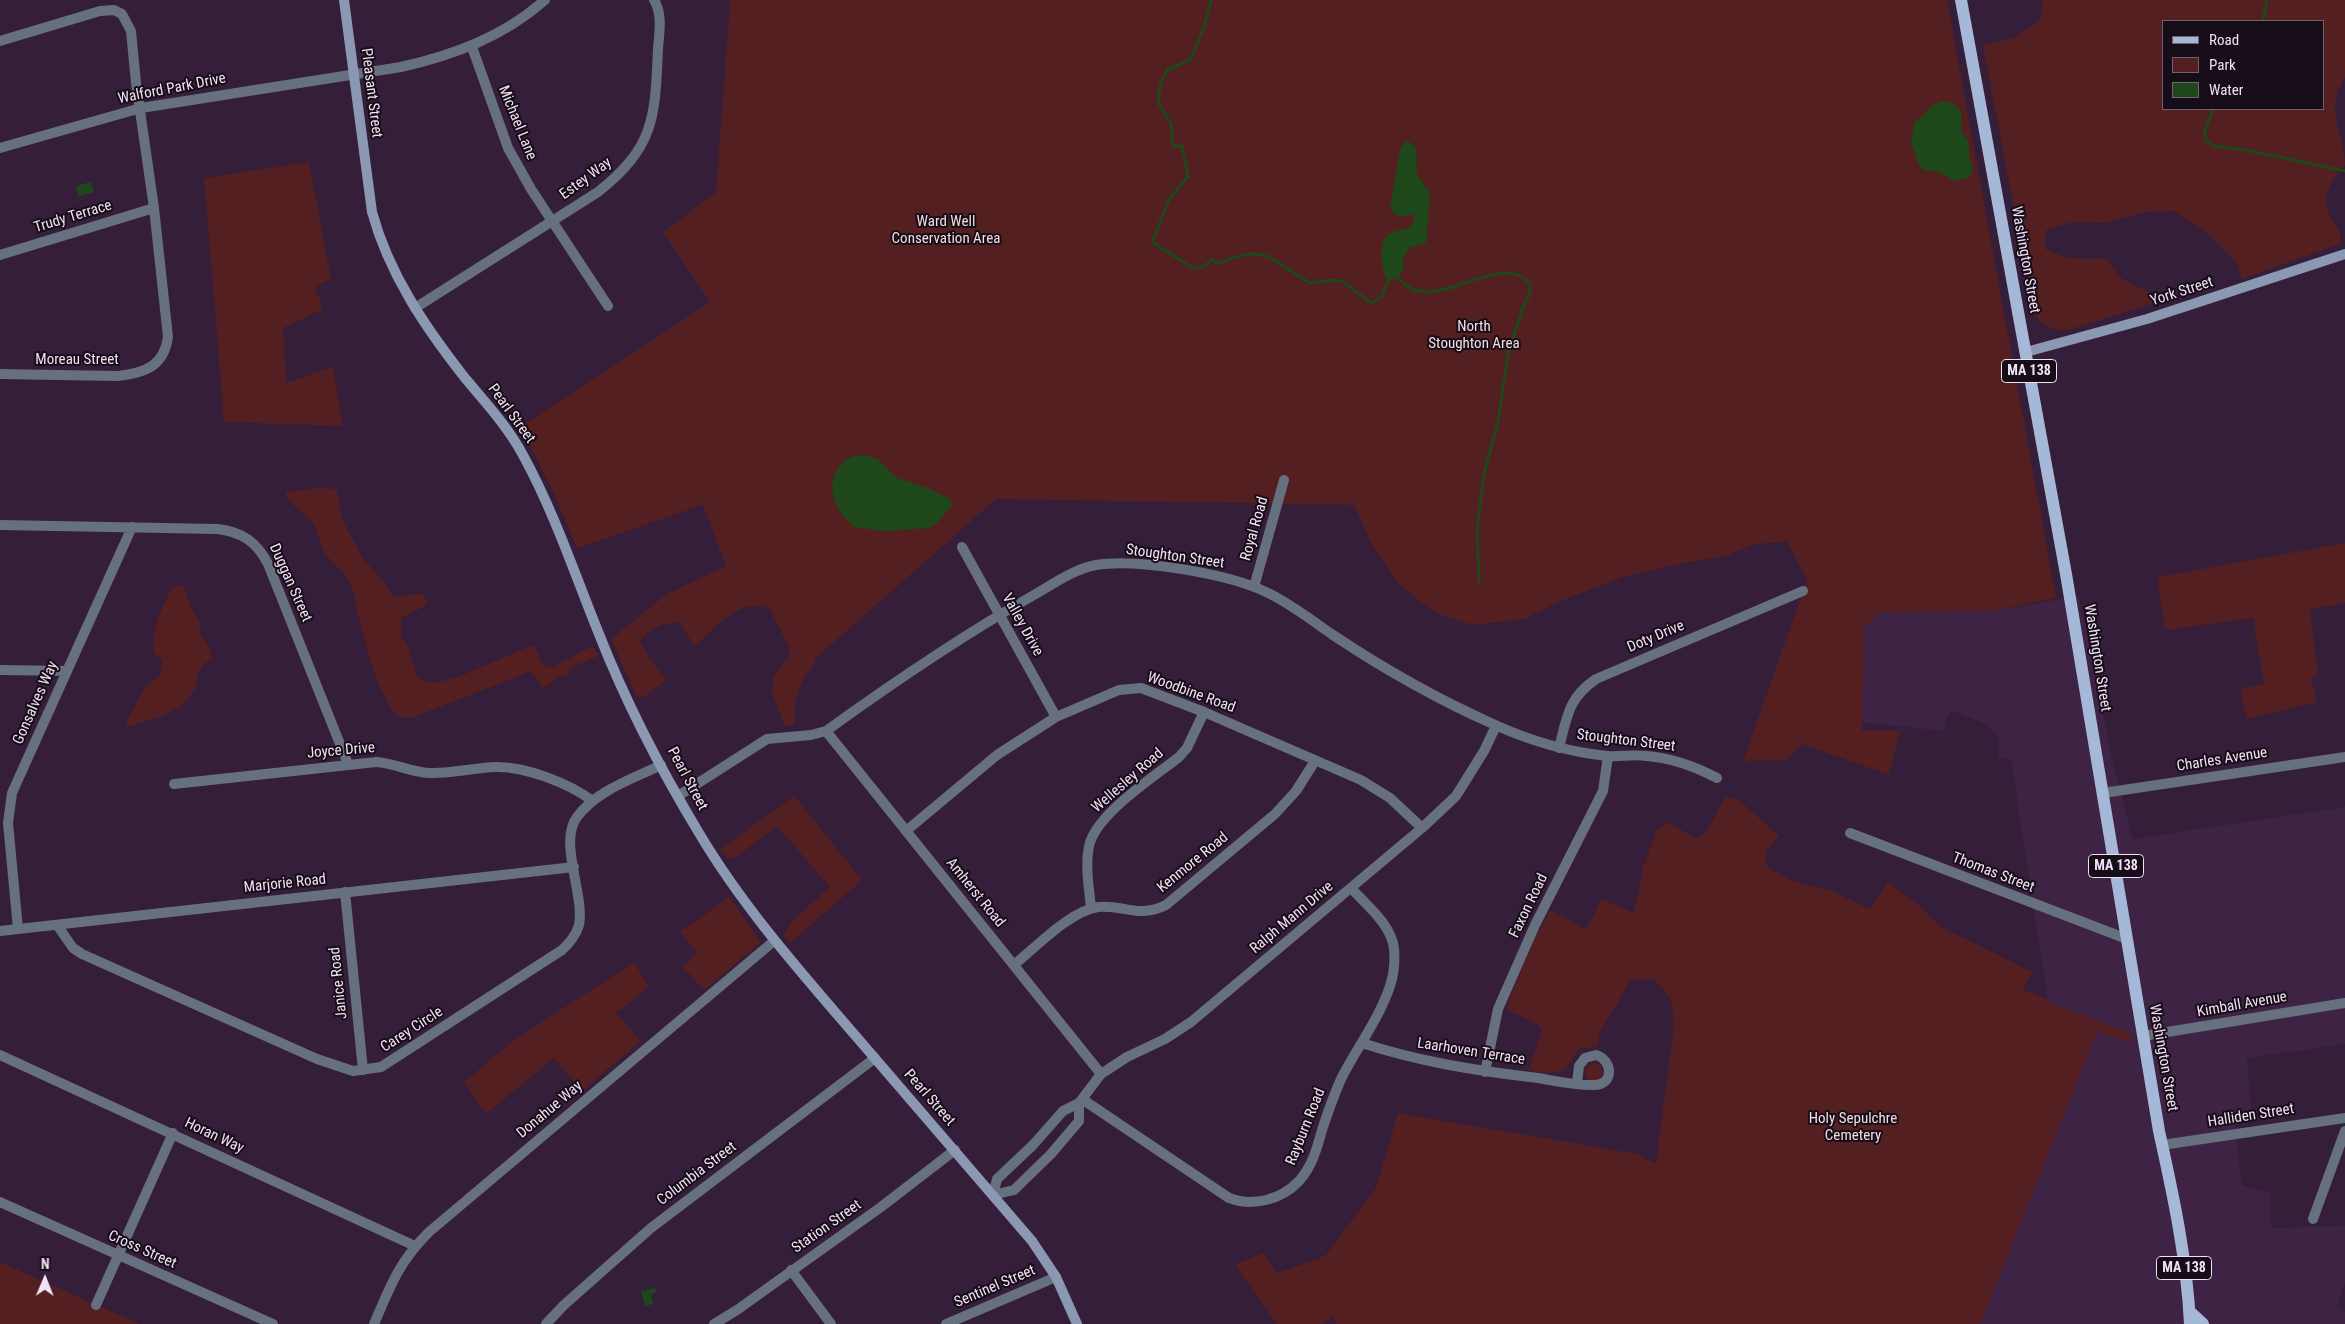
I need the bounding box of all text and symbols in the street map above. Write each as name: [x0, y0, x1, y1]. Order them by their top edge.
legend: [2162, 20, 2325, 110]
text: Road: [2209, 31, 2239, 49]
street label: Pleasant Street: [357, 47, 385, 139]
text: Park: [2209, 56, 2236, 74]
street label: Walford Park Drive: [117, 70, 227, 108]
text: Water: [2209, 81, 2243, 99]
street label: Michael Lane: [494, 83, 540, 163]
street label: Estey Way: [556, 154, 616, 204]
street label: Trudy Terrace: [32, 197, 114, 237]
street label: Washington Street: [2007, 205, 2043, 315]
park label: Ward Well Conservation Area: [892, 213, 1000, 248]
street label: York Street: [2148, 273, 2216, 311]
park label: North Stoughton Area: [1428, 318, 1520, 353]
street label: Moreau Street: [35, 351, 119, 369]
road number: MA 138: [2002, 360, 2056, 382]
street label: Pearl Street: [483, 381, 539, 447]
street label: Royal Road: [1237, 495, 1273, 563]
street label: Duggan Street: [265, 541, 315, 625]
street label: Stoughton Street: [1125, 541, 1225, 573]
street label: Valley Drive: [997, 591, 1047, 659]
street label: Washington Street: [2080, 603, 2114, 713]
street label: Doty Drive: [1625, 617, 1687, 657]
street label: Gonsalves Way: [10, 659, 62, 747]
street label: Woodbine Road: [1145, 669, 1237, 717]
street label: Stoughton Street: [1576, 726, 1676, 756]
street label: Joyce Drive: [306, 739, 376, 763]
street label: Pearl Street: [663, 744, 711, 814]
street label: Charles Avenue: [2175, 744, 2269, 776]
street label: Wellesley Road: [1088, 745, 1168, 817]
street label: Kenmore Road: [1154, 829, 1232, 897]
street label: Thomas Street: [1949, 849, 2037, 897]
road number: MA 138: [2088, 854, 2144, 878]
street label: Amherst Road: [942, 855, 1008, 931]
street label: Marjorie Road: [243, 871, 327, 897]
street label: Faxon Road: [1506, 871, 1552, 941]
street label: Ralph Mann Drive: [1247, 878, 1337, 958]
street label: Janice Road: [326, 946, 352, 1020]
street label: Kimball Avenue: [2196, 988, 2288, 1022]
street label: Carey Circle: [378, 1003, 446, 1057]
street label: Washington Street: [2145, 1003, 2181, 1113]
street label: Laarhoven Terrace: [1416, 1035, 1526, 1069]
street label: Pearl Street: [900, 1066, 958, 1130]
street label: Donahue Way: [514, 1077, 586, 1143]
street label: Rayburn Road: [1282, 1086, 1330, 1168]
street label: Halliden Street: [2207, 1100, 2295, 1132]
park label: Holy Sepulchre Cemetery: [1809, 1110, 1897, 1145]
street label: Horan Way: [181, 1114, 247, 1158]
street label: Columbia Street: [654, 1138, 740, 1210]
street label: Station Street: [789, 1196, 865, 1258]
street label: Cross Street: [105, 1227, 179, 1273]
north arrow: [20, 1254, 70, 1304]
text: N: [41, 1256, 50, 1272]
road number: MA 138: [2156, 1256, 2212, 1280]
street label: Sentinel Street: [952, 1262, 1038, 1312]

